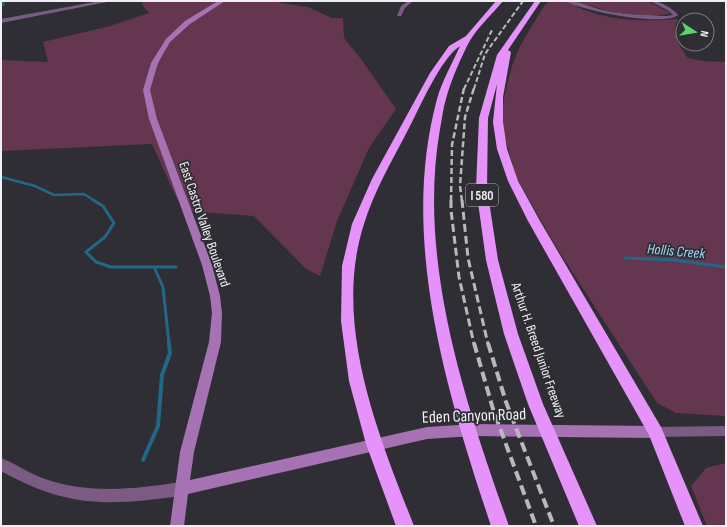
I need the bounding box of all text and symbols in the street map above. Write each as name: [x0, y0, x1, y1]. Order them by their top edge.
north arrow: [675, 12, 715, 52]
text: N: [697, 30, 711, 38]
street label: East Castro Valley Boulevard: [175, 159, 234, 289]
road number: I 580: [466, 184, 498, 206]
water label: Hollis Creek: [646, 240, 706, 264]
street label: Arthur H. Breed Junior Freeway: [507, 279, 570, 421]
street label: Eden Canyon Road: [422, 404, 527, 428]

